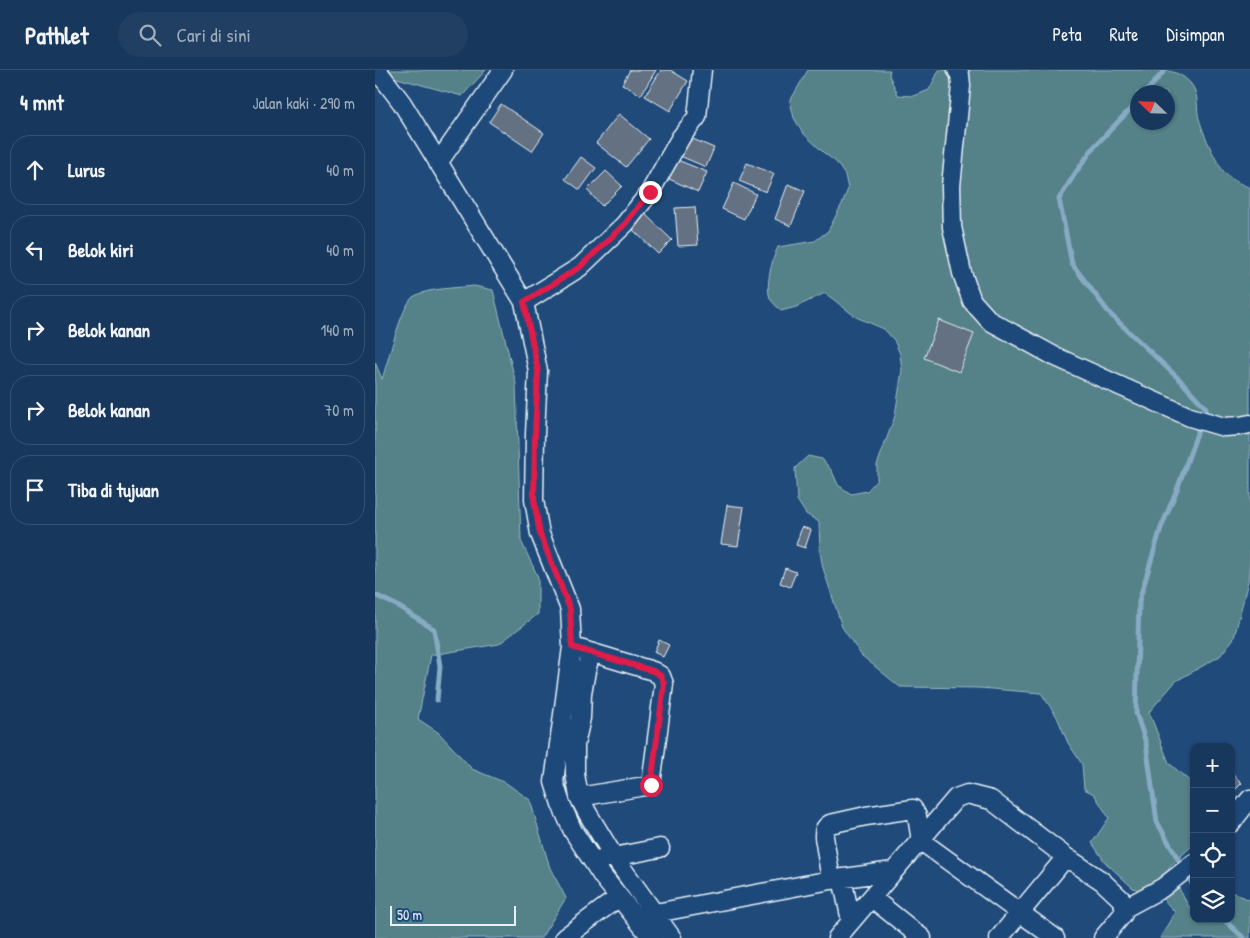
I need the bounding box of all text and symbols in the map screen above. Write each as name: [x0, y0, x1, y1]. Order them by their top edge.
search box: [118, 12, 468, 57]
text: Pathlet: [25, 19, 88, 51]
icon: search: [136, 21, 164, 49]
text: Cari di sini: [176, 22, 251, 48]
text: Peta: [1053, 22, 1082, 47]
text: Rute: [1110, 22, 1138, 47]
text: Disimpan: [1166, 22, 1225, 47]
north arrow: [1130, 85, 1175, 130]
text: 4 mnt: [20, 88, 64, 117]
text: Jalan kaki · 290 m: [253, 92, 355, 114]
icon: ahead: [21, 156, 49, 184]
text: Lurus: [68, 157, 105, 183]
text: 40 m: [326, 159, 354, 181]
route end: [639, 181, 662, 204]
icon: left: [21, 236, 49, 264]
text: Belok kiri: [68, 237, 134, 263]
text: 40 m: [326, 239, 354, 261]
icon: right: [21, 316, 49, 344]
text: Belok kanan: [68, 317, 150, 343]
text: 140 m: [320, 319, 354, 341]
icon: right: [21, 396, 49, 424]
text: Belok kanan: [68, 397, 150, 423]
text: 70 m: [324, 399, 354, 421]
icon: arrive: [21, 476, 49, 504]
text: Tiba di tujuan: [68, 477, 159, 503]
map controls: [1190, 743, 1235, 923]
button: +: [1190, 743, 1235, 788]
route start: [640, 774, 663, 797]
button: −: [1190, 788, 1235, 833]
button: locate: [1190, 833, 1235, 878]
button: layers: [1190, 878, 1235, 923]
scale bar: [390, 903, 516, 926]
text: 50 m: [397, 905, 422, 924]

